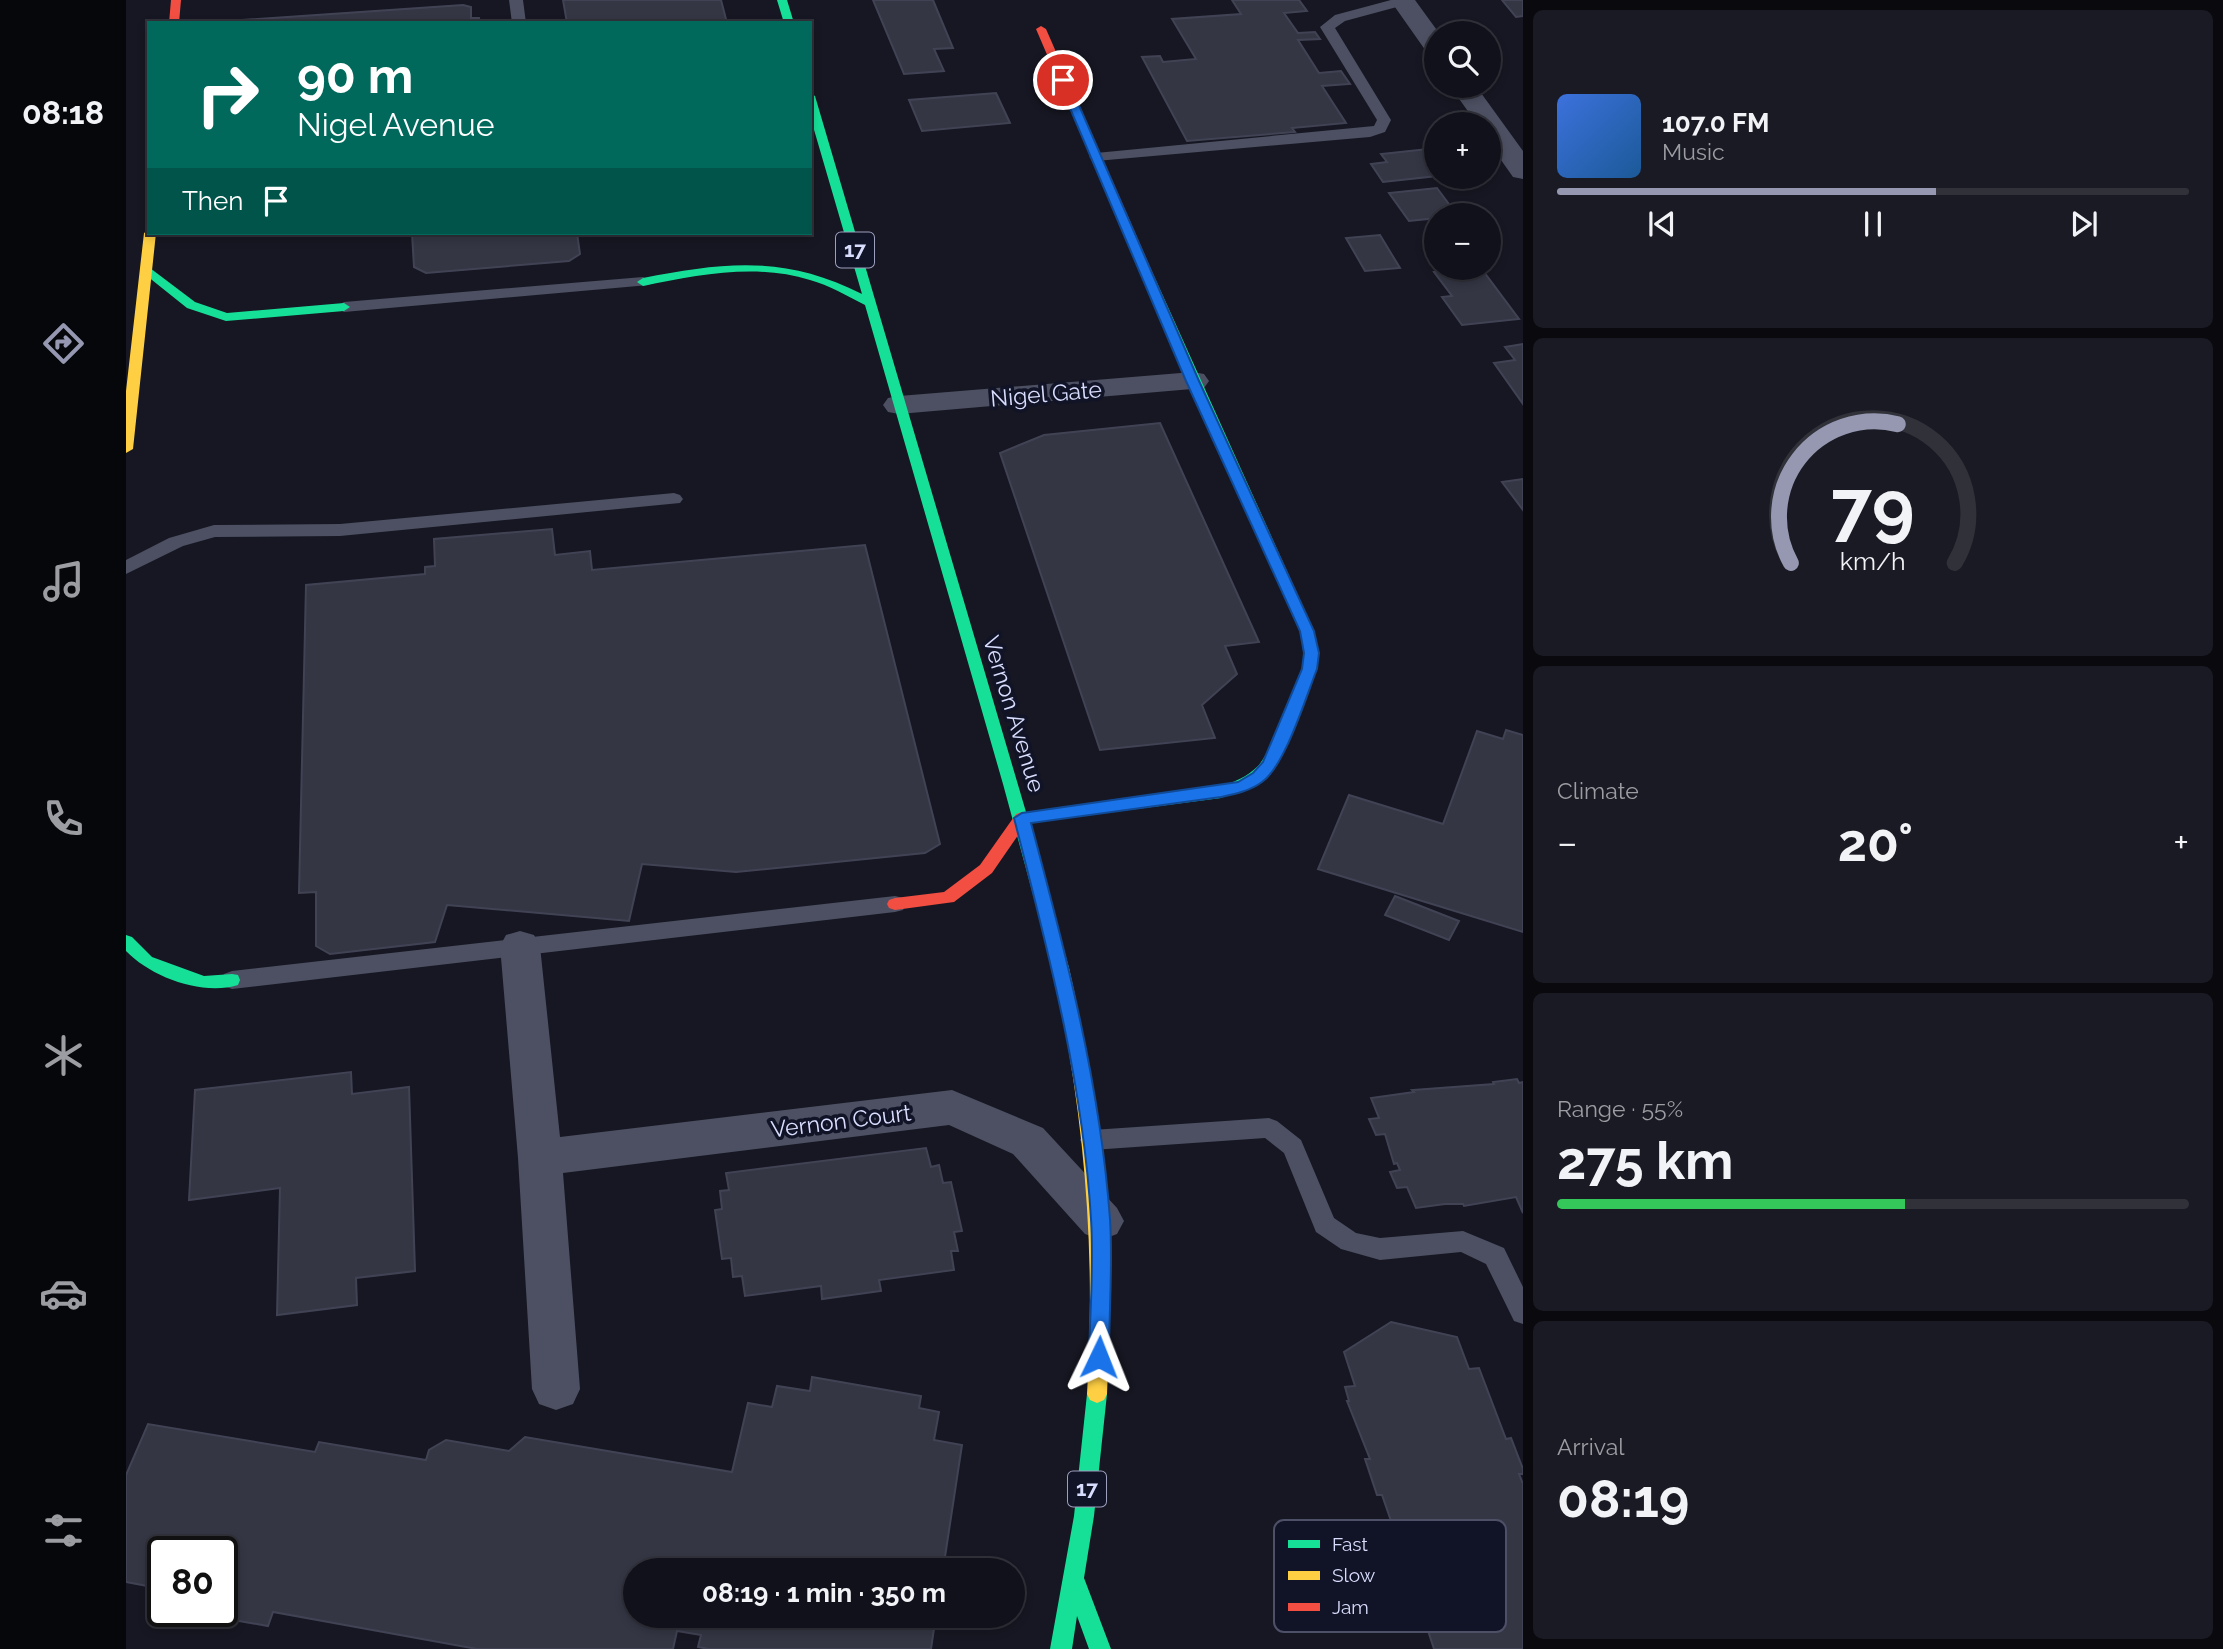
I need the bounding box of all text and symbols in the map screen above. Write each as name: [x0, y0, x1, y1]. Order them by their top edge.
map controls: [1424, 21, 1501, 280]
button: search: [1424, 21, 1501, 98]
text: 90 m: [297, 47, 413, 104]
icon: right: [182, 49, 273, 140]
pin: [1033, 50, 1093, 110]
icon: arrive: [1044, 61, 1082, 99]
text: 08:18: [22, 94, 104, 131]
text: Nigel Avenue: [297, 106, 494, 143]
text: 107.0 FM: [1662, 108, 1769, 138]
button: +: [1424, 112, 1501, 189]
text: Music: [1662, 138, 1725, 165]
icon: arrive: [257, 182, 295, 220]
text: Then: [182, 186, 243, 216]
button: −: [1424, 203, 1501, 280]
icon: previous: [1643, 205, 1681, 243]
icon: pause: [1854, 205, 1892, 243]
icon: next: [2065, 205, 2103, 243]
road number: 17: [836, 232, 874, 268]
icon: directions: [39, 319, 88, 368]
street label: Nigel Gate: [989, 375, 1103, 412]
text: 79: [1831, 465, 1915, 550]
text: km/h: [1840, 545, 1906, 575]
icon: music: [39, 557, 88, 606]
street label: Vernon Avenue: [978, 632, 1051, 795]
text: Climate: [1557, 777, 1639, 804]
icon: phone: [39, 794, 88, 843]
text: 20°: [1838, 812, 1913, 873]
text: −: [1557, 820, 1577, 865]
text: +: [2173, 820, 2189, 865]
icon: climate: [39, 1031, 88, 1080]
text: Range · 55%: [1557, 1095, 1683, 1122]
street label: Vernon Court: [769, 1098, 913, 1142]
text: 275 km: [1557, 1130, 1734, 1191]
icon: car: [39, 1269, 88, 1318]
position arrow: [1062, 1320, 1136, 1394]
text: Arrival: [1557, 1433, 1624, 1460]
text: 08:19: [1557, 1468, 1690, 1529]
road number: 17: [1068, 1472, 1106, 1506]
icon: filters: [39, 1506, 88, 1555]
legend: [1274, 1520, 1506, 1632]
text: Fast: [1332, 1533, 1368, 1555]
speed limit sign: 80: [147, 1536, 238, 1627]
text: Slow: [1332, 1564, 1376, 1586]
text: 08:19 · 1 min · 350 m: [702, 1578, 946, 1608]
text: Jam: [1332, 1596, 1369, 1618]

